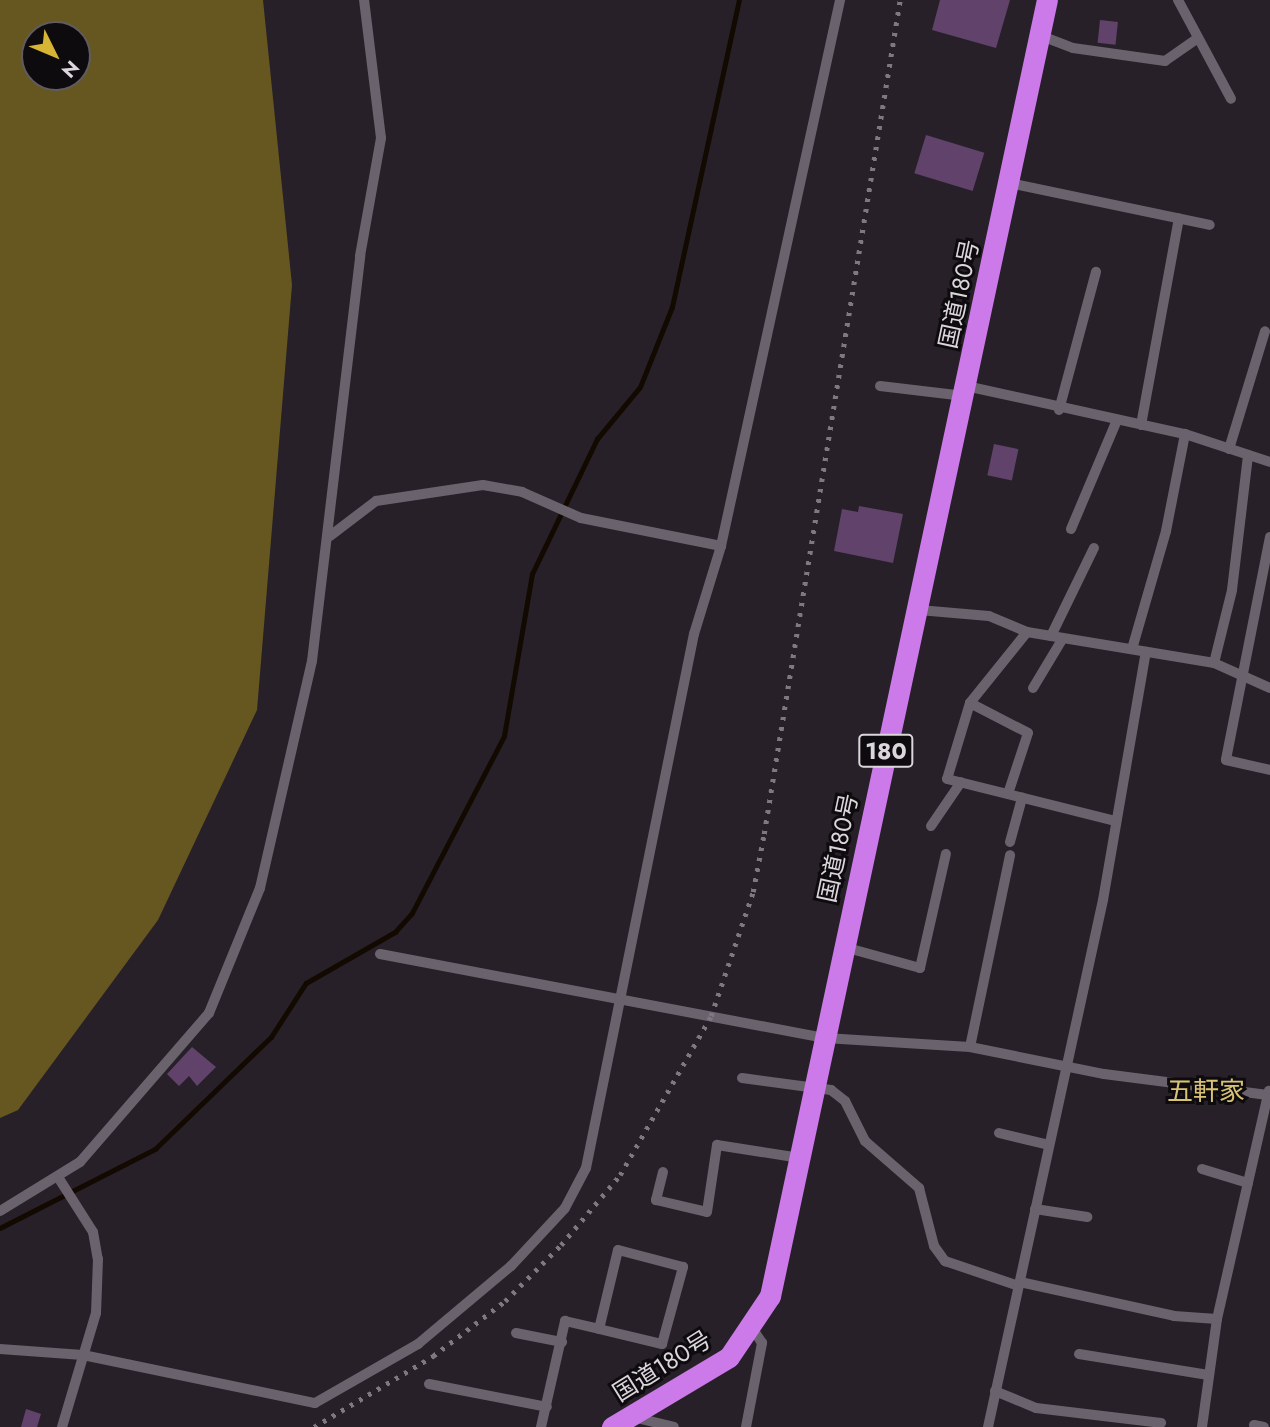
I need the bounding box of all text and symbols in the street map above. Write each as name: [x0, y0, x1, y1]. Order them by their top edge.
north arrow: [21, 21, 91, 91]
text: N: [55, 55, 85, 84]
street label: 国道180号: [933, 237, 985, 351]
road number: 180: [858, 732, 914, 771]
street label: 国道180号: [812, 791, 864, 905]
district label: 五軒家: [1167, 1076, 1245, 1108]
street label: 国道180号: [608, 1325, 716, 1407]

